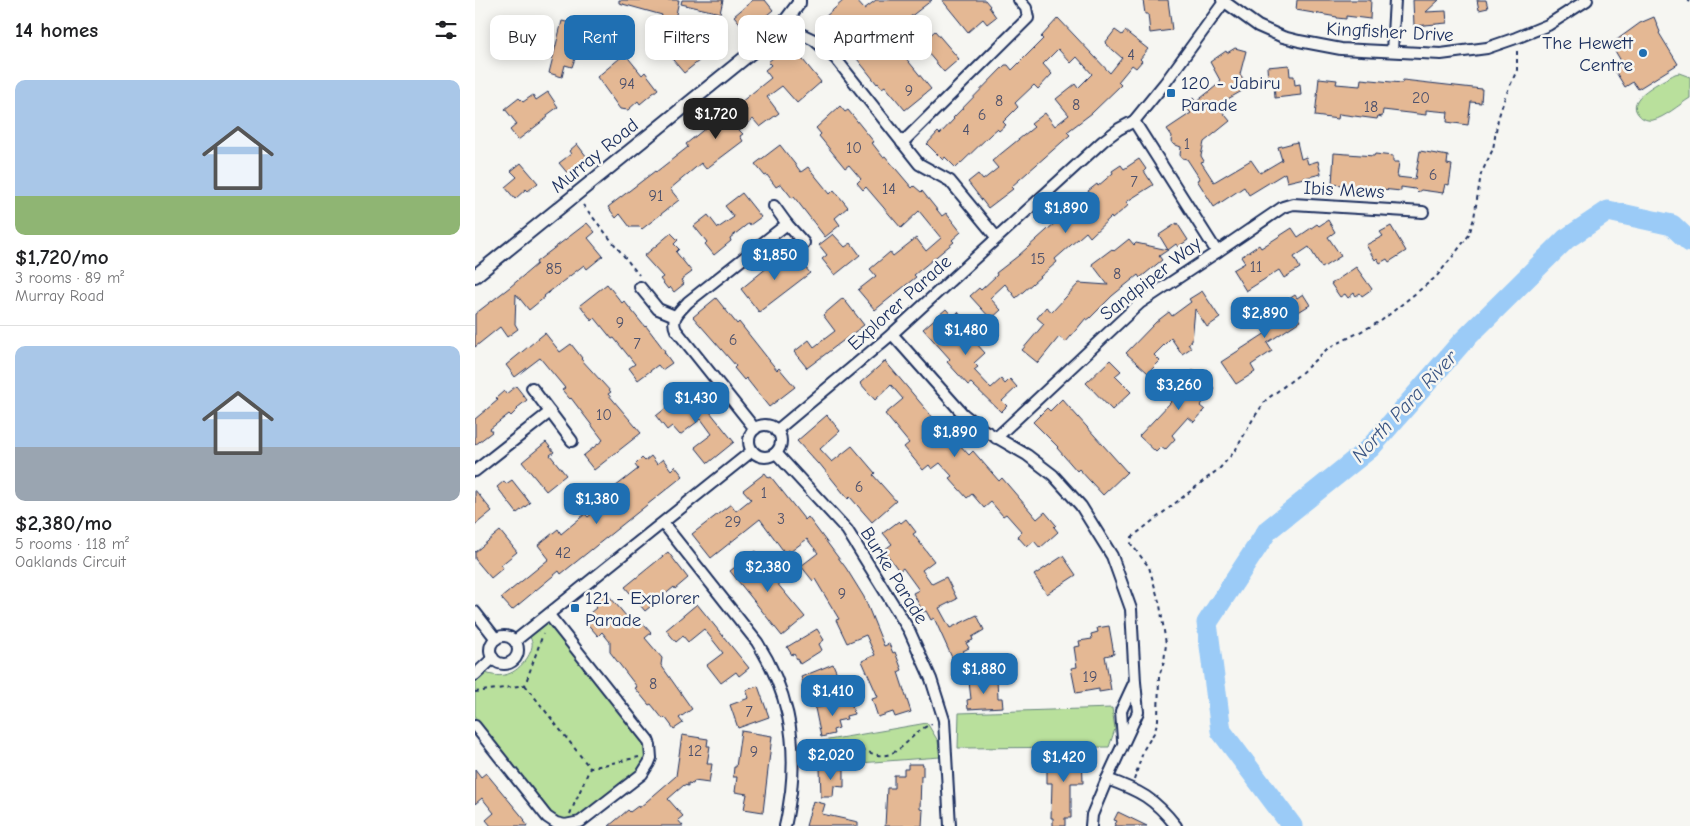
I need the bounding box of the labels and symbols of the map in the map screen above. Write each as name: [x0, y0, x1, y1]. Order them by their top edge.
street label: Kingfisher Drive: [1326, 18, 1454, 46]
place label: The Hewett Centre: [1542, 32, 1634, 76]
house number: 4: [1127, 46, 1135, 64]
marker: The Hewett Centre: [1637, 47, 1649, 59]
place label: 120 - Jabiru Parade: [1181, 72, 1281, 116]
house number: 94: [619, 75, 635, 93]
house number: 9: [905, 82, 913, 100]
marker: 120 - Jabiru Parade: [1165, 87, 1177, 99]
house number: 20: [1412, 89, 1430, 107]
house number: 8: [995, 92, 1003, 110]
house number: 8: [1072, 96, 1080, 114]
pin: $1,720: [675, 98, 757, 140]
house number: 18: [1364, 98, 1378, 116]
house number: 6: [978, 106, 986, 124]
street label: Murray Road: [547, 114, 643, 198]
house number: 4: [962, 121, 970, 139]
house number: 1: [1184, 135, 1190, 153]
house number: 10: [846, 139, 862, 157]
house number: 6: [1429, 166, 1437, 184]
house number: 7: [1130, 173, 1138, 191]
street label: Ibis Mews: [1303, 177, 1385, 203]
house number: 14: [882, 180, 896, 198]
house number: 91: [649, 187, 663, 205]
pin: $1,890: [1025, 192, 1107, 234]
street label: Sandpiper Way: [1096, 232, 1206, 325]
pin: $1,850: [734, 238, 816, 281]
house number: 15: [1030, 250, 1046, 268]
street label: Explorer Parade: [843, 251, 956, 355]
house number: 11: [1250, 258, 1262, 276]
house number: 85: [546, 260, 562, 278]
house number: 8: [1113, 265, 1121, 283]
pin: $2,890: [1224, 296, 1306, 339]
house number: 9: [616, 314, 624, 332]
pin: $1,480: [925, 314, 1007, 356]
house number: 6: [729, 331, 737, 349]
house number: 7: [633, 335, 641, 353]
water label: North Para River: [1347, 345, 1463, 467]
pin: $3,260: [1138, 368, 1220, 411]
pin: $1,430: [655, 382, 737, 424]
house number: 10: [596, 406, 612, 424]
pin: $1,890: [914, 416, 996, 458]
house number: 6: [855, 478, 863, 496]
pin: $1,380: [556, 482, 638, 525]
house number: 1: [761, 484, 767, 502]
house number: 3: [777, 510, 785, 528]
house number: 29: [725, 513, 741, 531]
street label: Burke Parade: [856, 523, 933, 628]
house number: 42: [555, 544, 571, 562]
pin: $2,380: [727, 550, 809, 593]
house number: 9: [838, 585, 846, 603]
place label: 121 - Explorer Parade: [585, 587, 700, 631]
marker: 121 - Explorer Parade: [569, 602, 581, 614]
pin: $1,880: [943, 652, 1025, 695]
house number: 19: [1083, 668, 1097, 686]
pin: $1,410: [792, 674, 874, 717]
house number: 8: [649, 675, 657, 693]
house number: 7: [745, 703, 753, 721]
pin: $2,020: [790, 738, 872, 781]
pin: $1,420: [1023, 740, 1105, 783]
house number: 12: [688, 742, 702, 760]
house number: 9: [750, 743, 758, 761]

